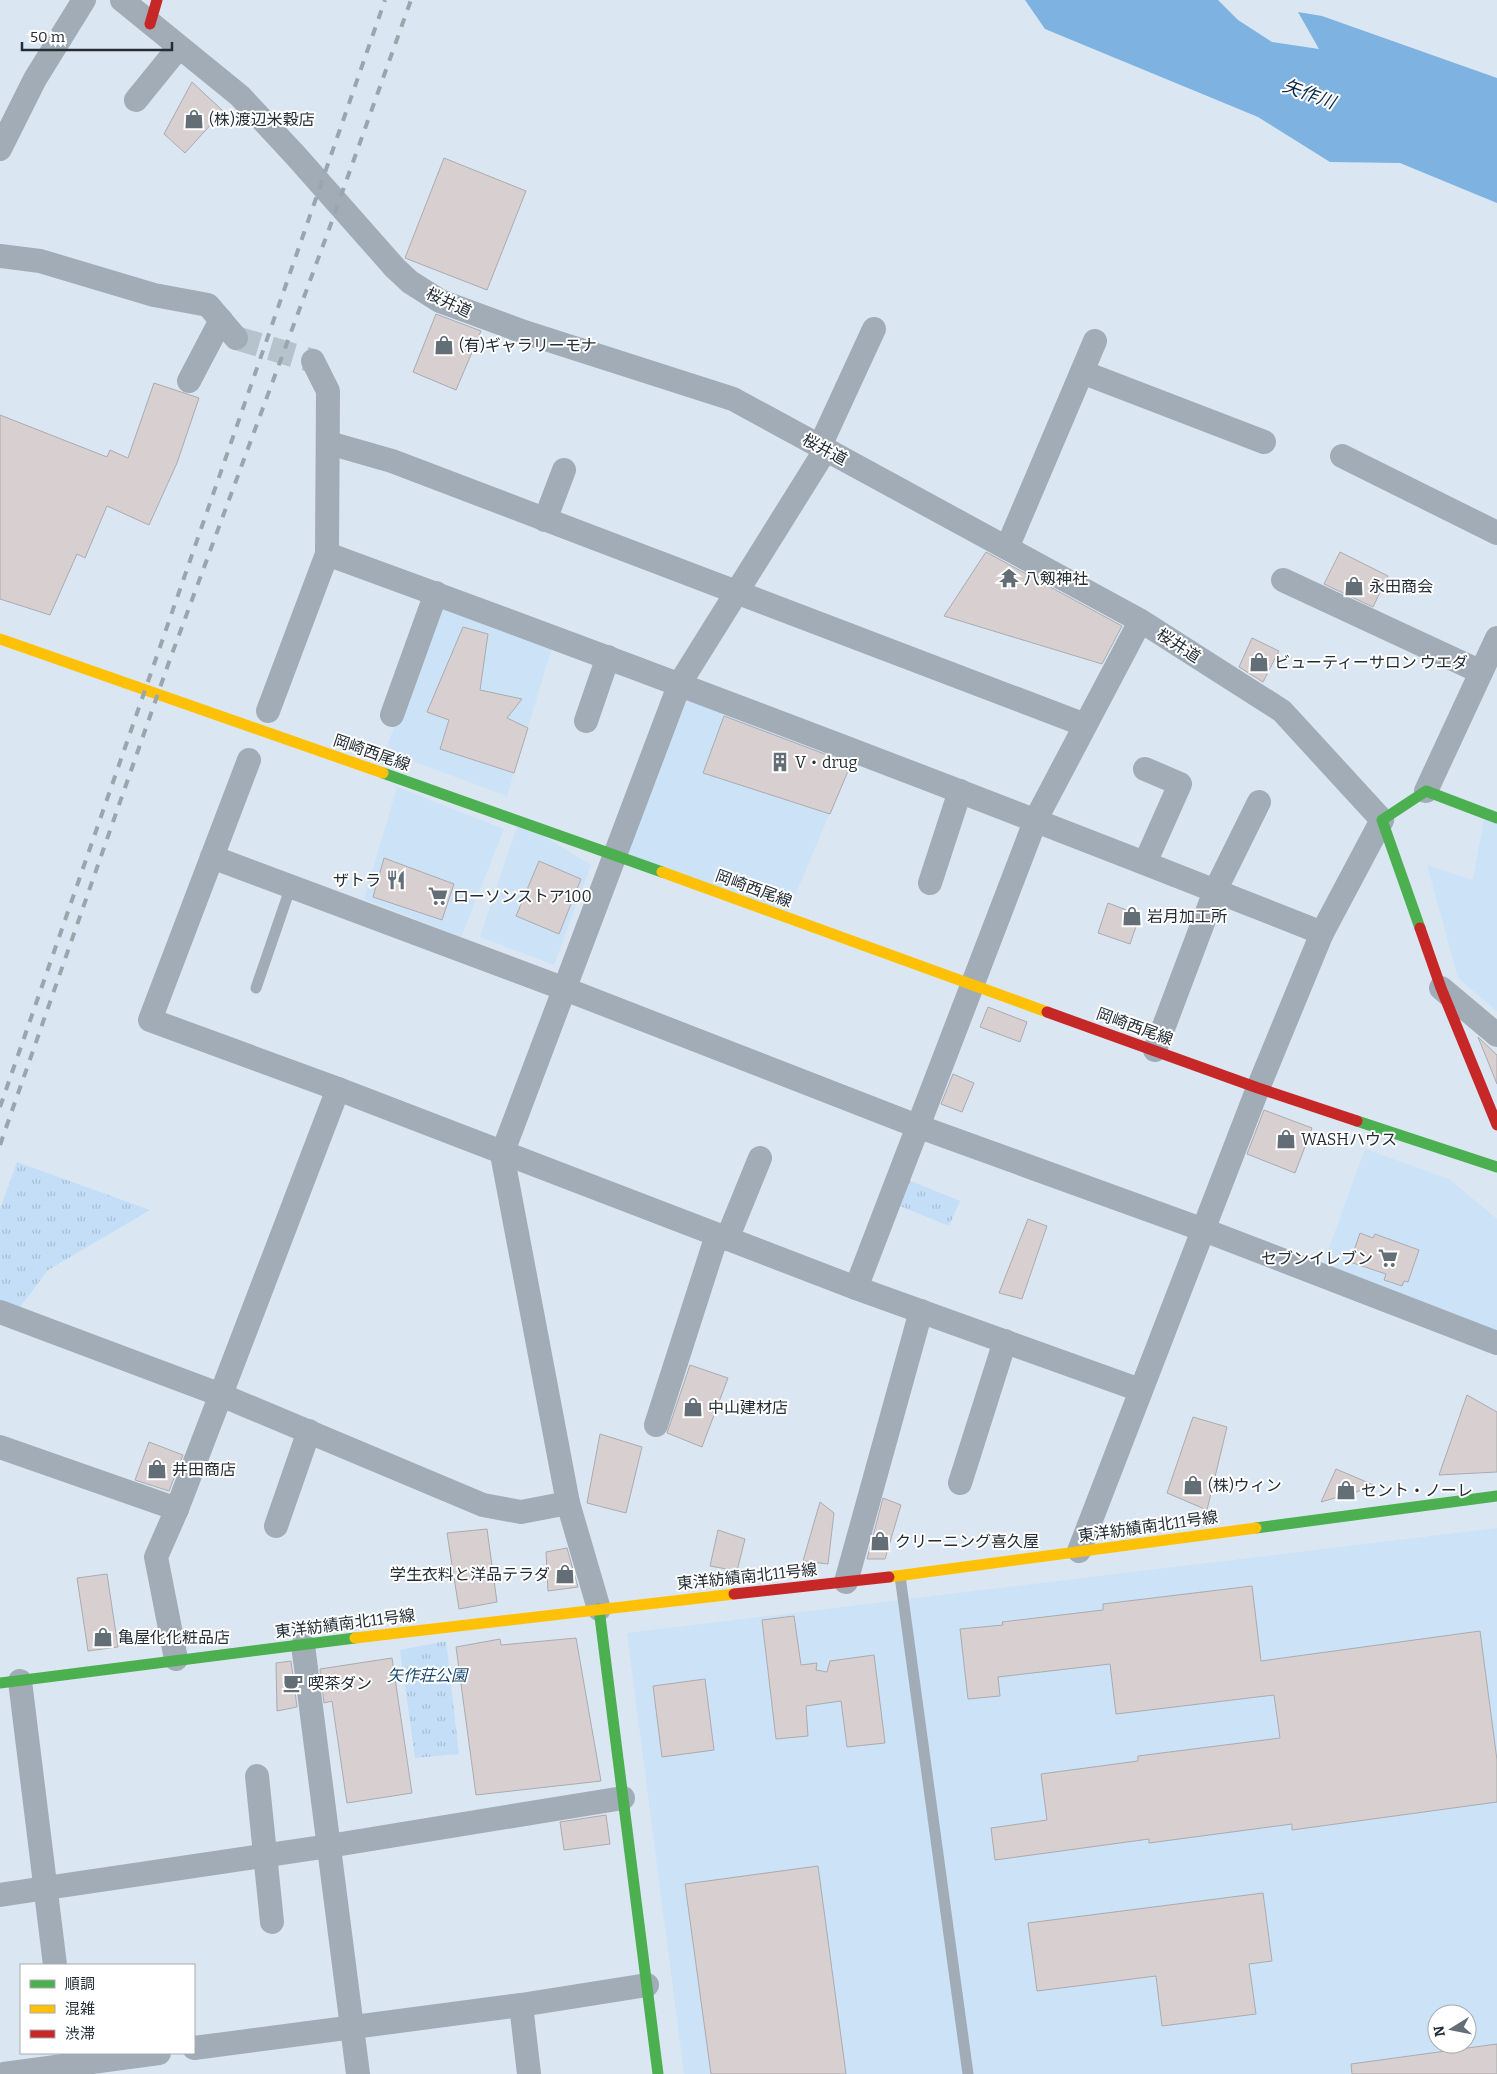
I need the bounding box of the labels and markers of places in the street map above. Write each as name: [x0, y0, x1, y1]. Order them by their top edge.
shop icon: (株)渡辺米穀店: [183, 108, 205, 130]
place label: (株)渡辺米穀店: [209, 110, 315, 129]
shop icon: (有)ギャラリーモナ: [433, 334, 455, 356]
place label: (有)ギャラリーモナ: [459, 336, 597, 355]
temple icon: 八剱神社: [998, 567, 1020, 589]
place label: 八剱神社: [1024, 569, 1088, 588]
shop icon: 永田商会: [1343, 575, 1365, 597]
place label: 永田商会: [1369, 577, 1433, 596]
shop icon: ビューティーサロン ウエダ: [1248, 651, 1270, 673]
place label: ビューティーサロン ウエダ: [1274, 653, 1468, 672]
building icon: V・drug: [769, 751, 791, 773]
place label: V・drug: [795, 753, 857, 772]
restaurant icon: ザトラ: [385, 869, 407, 891]
place label: ザトラ: [333, 871, 381, 890]
supermarket icon: ローソンストア100: [427, 885, 449, 907]
place label: ローソンストア100: [453, 887, 592, 906]
shop icon: 岩月加工所: [1121, 905, 1143, 927]
place label: 岩月加工所: [1147, 907, 1227, 926]
shop icon: WASHハウス: [1275, 1128, 1297, 1150]
place label: WASHハウス: [1301, 1130, 1397, 1149]
supermarket icon: セブンイレブン: [1377, 1247, 1399, 1269]
place label: セブンイレブン: [1261, 1249, 1373, 1268]
shop icon: 中山建材店: [682, 1396, 704, 1418]
place label: 中山建材店: [708, 1398, 788, 1417]
shop icon: 井田商店: [146, 1458, 168, 1480]
place label: 井田商店: [172, 1460, 236, 1479]
shop icon: (株)ウィン: [1182, 1474, 1204, 1496]
place label: (株)ウィン: [1208, 1476, 1282, 1495]
shop icon: セント・ノーレ: [1335, 1479, 1357, 1501]
place label: セント・ノーレ: [1361, 1481, 1473, 1500]
shop icon: クリーニング喜久屋: [869, 1530, 891, 1552]
place label: クリーニング喜久屋: [895, 1532, 1039, 1551]
shop icon: 学生衣料と洋品テラダ: [554, 1563, 576, 1585]
place label: 学生衣料と洋品テラダ: [390, 1565, 550, 1584]
shop icon: 亀屋化化粧品店: [92, 1626, 114, 1648]
place label: 亀屋化化粧品店: [118, 1628, 230, 1647]
cafe icon: 喫茶ダン: [282, 1672, 304, 1694]
place label: 喫茶ダン: [308, 1674, 372, 1693]

